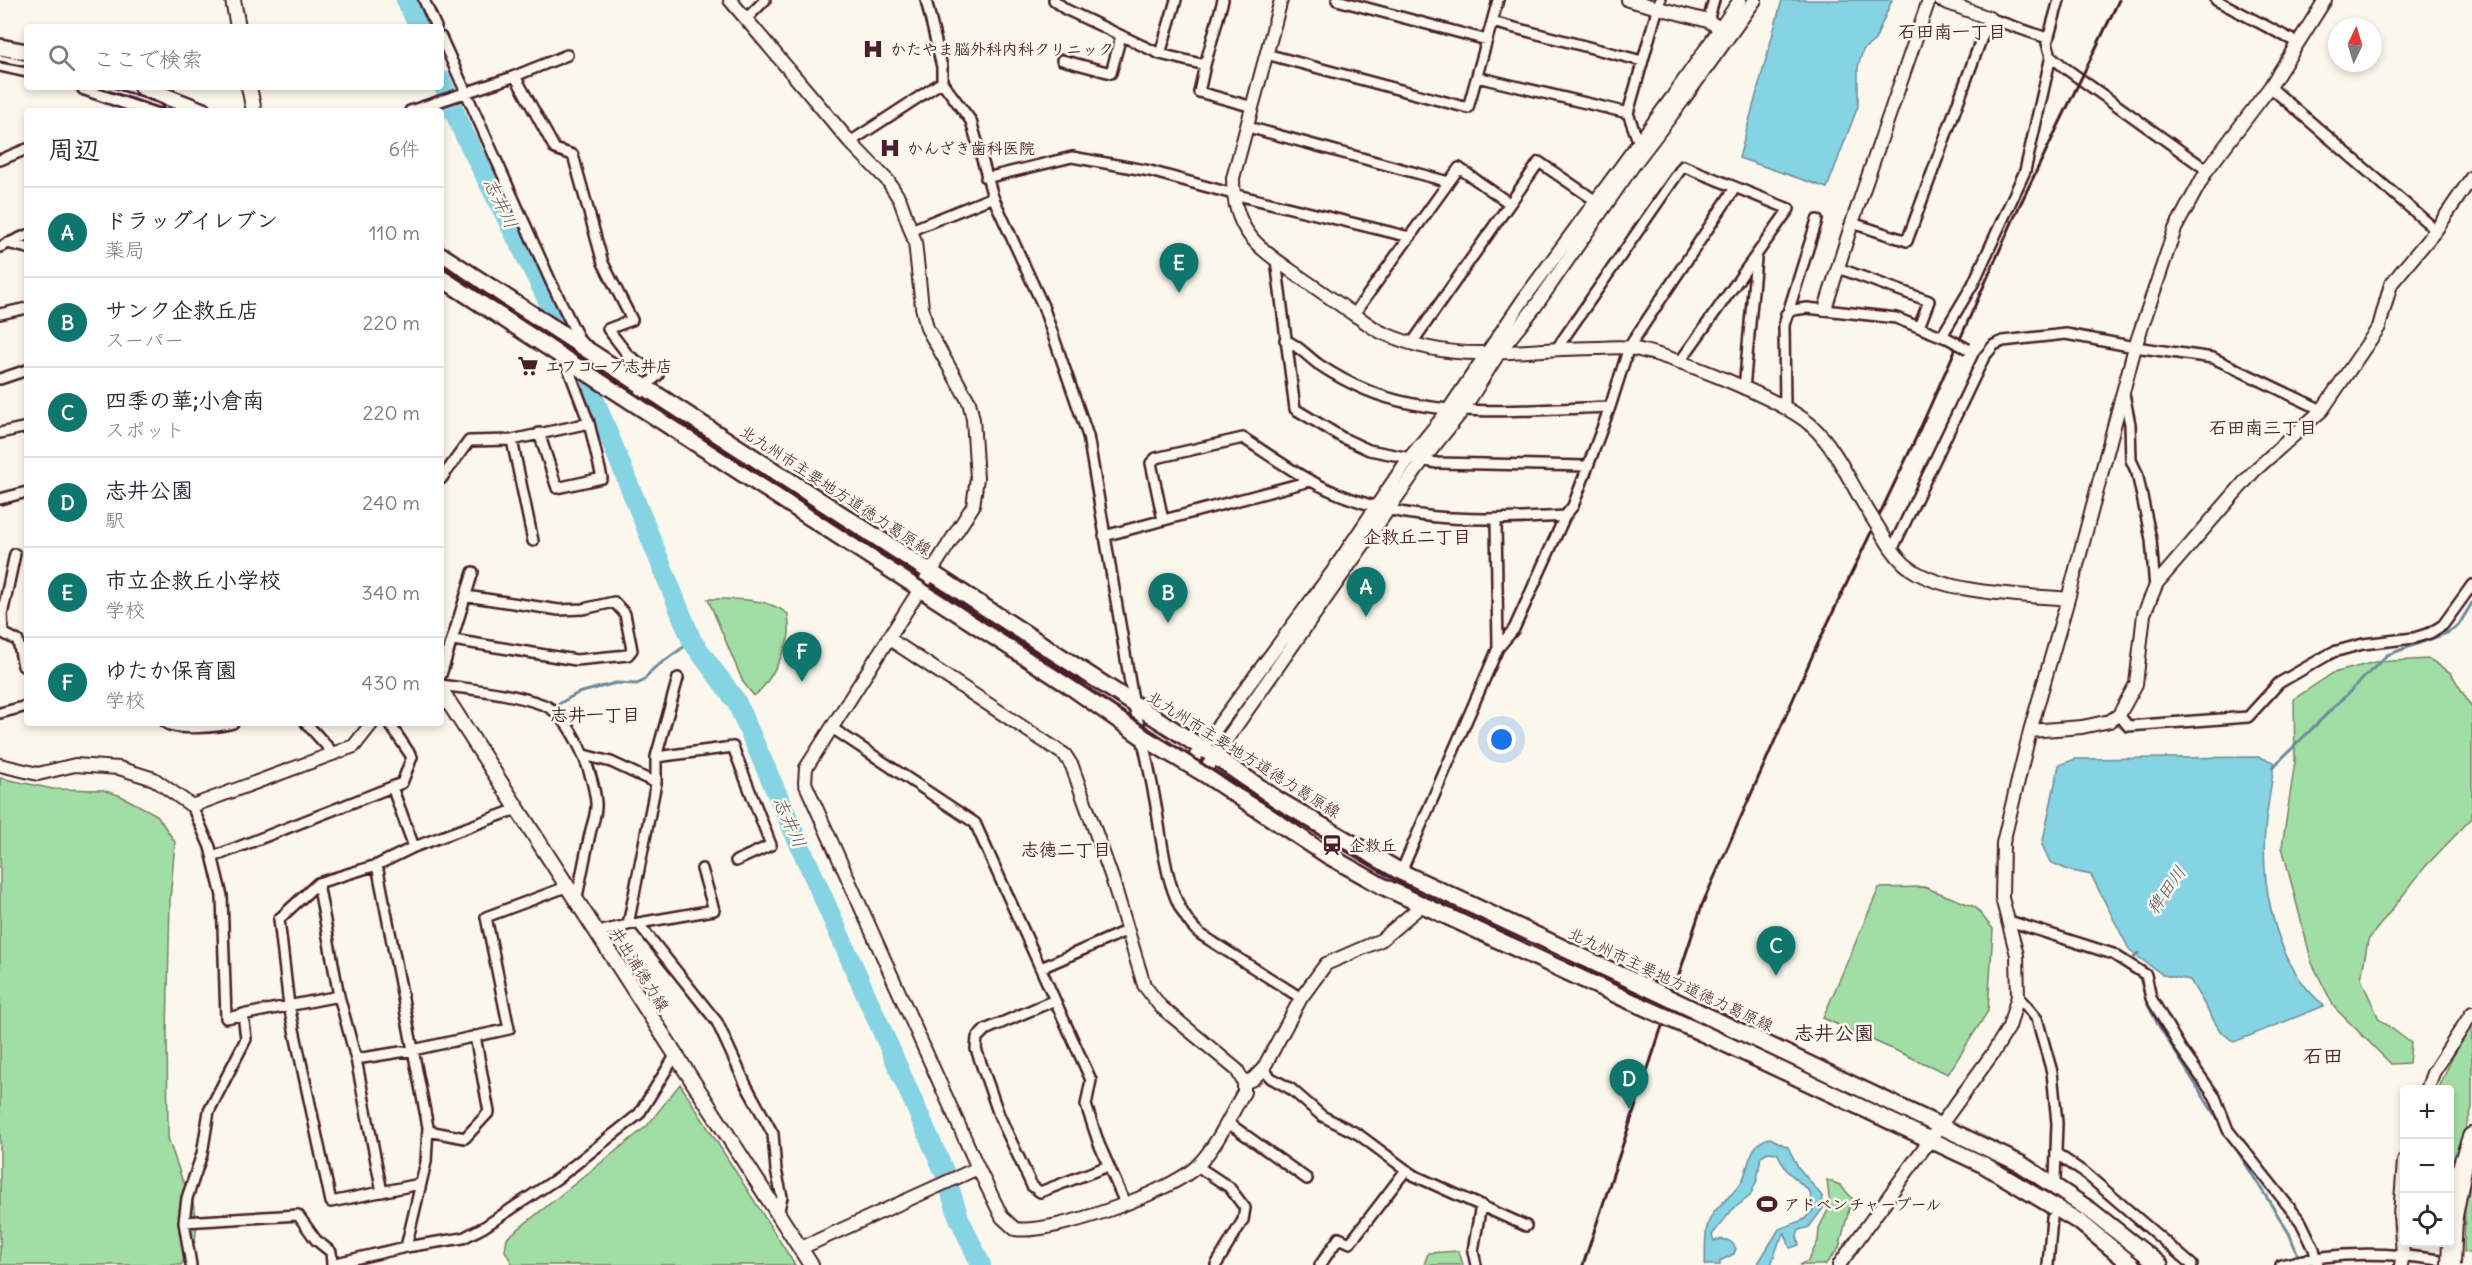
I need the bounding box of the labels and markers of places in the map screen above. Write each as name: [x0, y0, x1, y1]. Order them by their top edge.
hospital icon: かたやま脳外科内科クリニック: [861, 37, 885, 61]
place label: かたやま脳外科内科クリニック: [890, 39, 1114, 59]
hospital icon: かんざき歯科医院: [878, 136, 902, 160]
place label: かんざき歯科医院: [907, 138, 1035, 158]
pin: E: [1160, 244, 1198, 293]
supermarket icon: エフコープ志井店: [516, 354, 540, 378]
place label: エフコープ志井店: [545, 356, 672, 376]
pin: A: [1346, 568, 1386, 617]
pin: B: [1148, 574, 1188, 623]
pin: F: [782, 632, 822, 682]
station icon: 企救丘: [1320, 833, 1344, 857]
place label: 企救丘: [1349, 835, 1397, 855]
pin: C: [1756, 926, 1796, 976]
pin: D: [1610, 1060, 1648, 1109]
sports icon: アドベンチャープール: [1755, 1192, 1779, 1216]
place label: アドベンチャープール: [1784, 1194, 1942, 1214]

